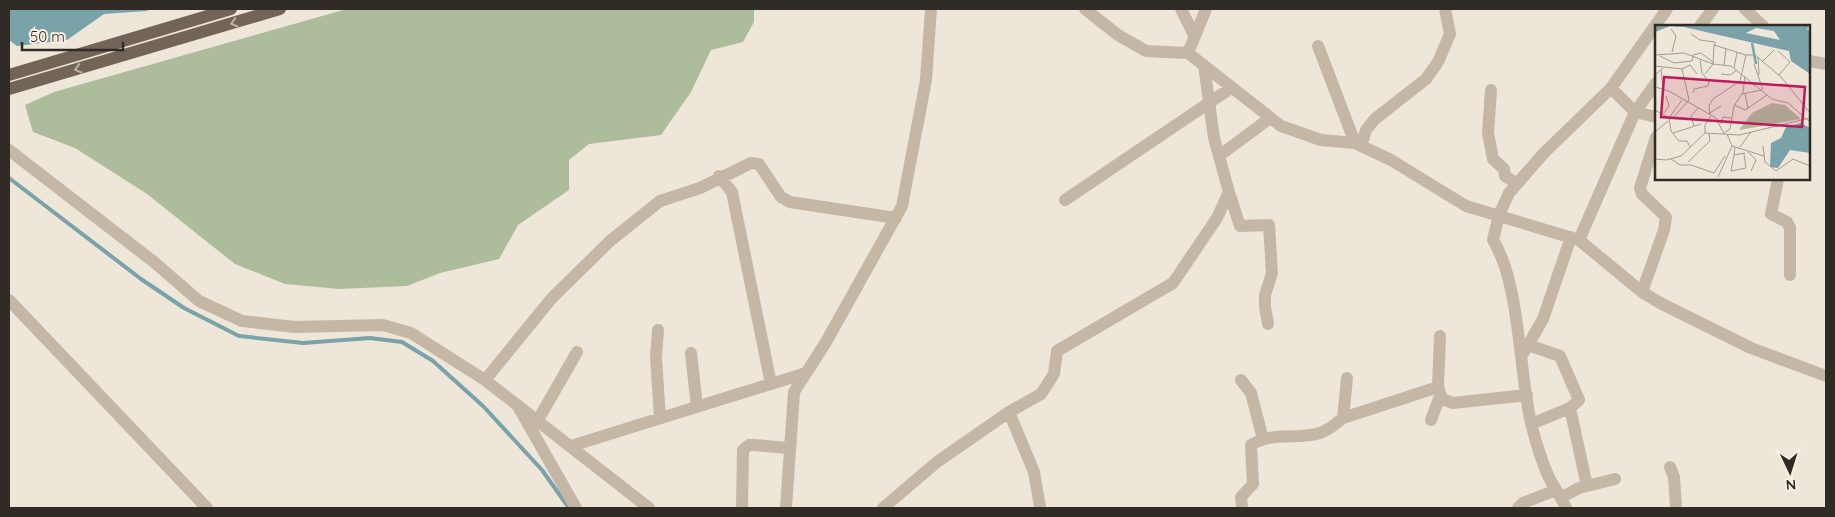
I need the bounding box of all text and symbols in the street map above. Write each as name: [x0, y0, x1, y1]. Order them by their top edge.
one-way arrow: [230, 17, 238, 27]
scale bar: [22, 20, 124, 52]
inset map: [1655, 25, 1810, 180]
text: 50 m: [30, 27, 65, 46]
one-way arrow: [74, 63, 83, 73]
north arrow: [1765, 447, 1815, 497]
text: N: [1785, 476, 1797, 494]

